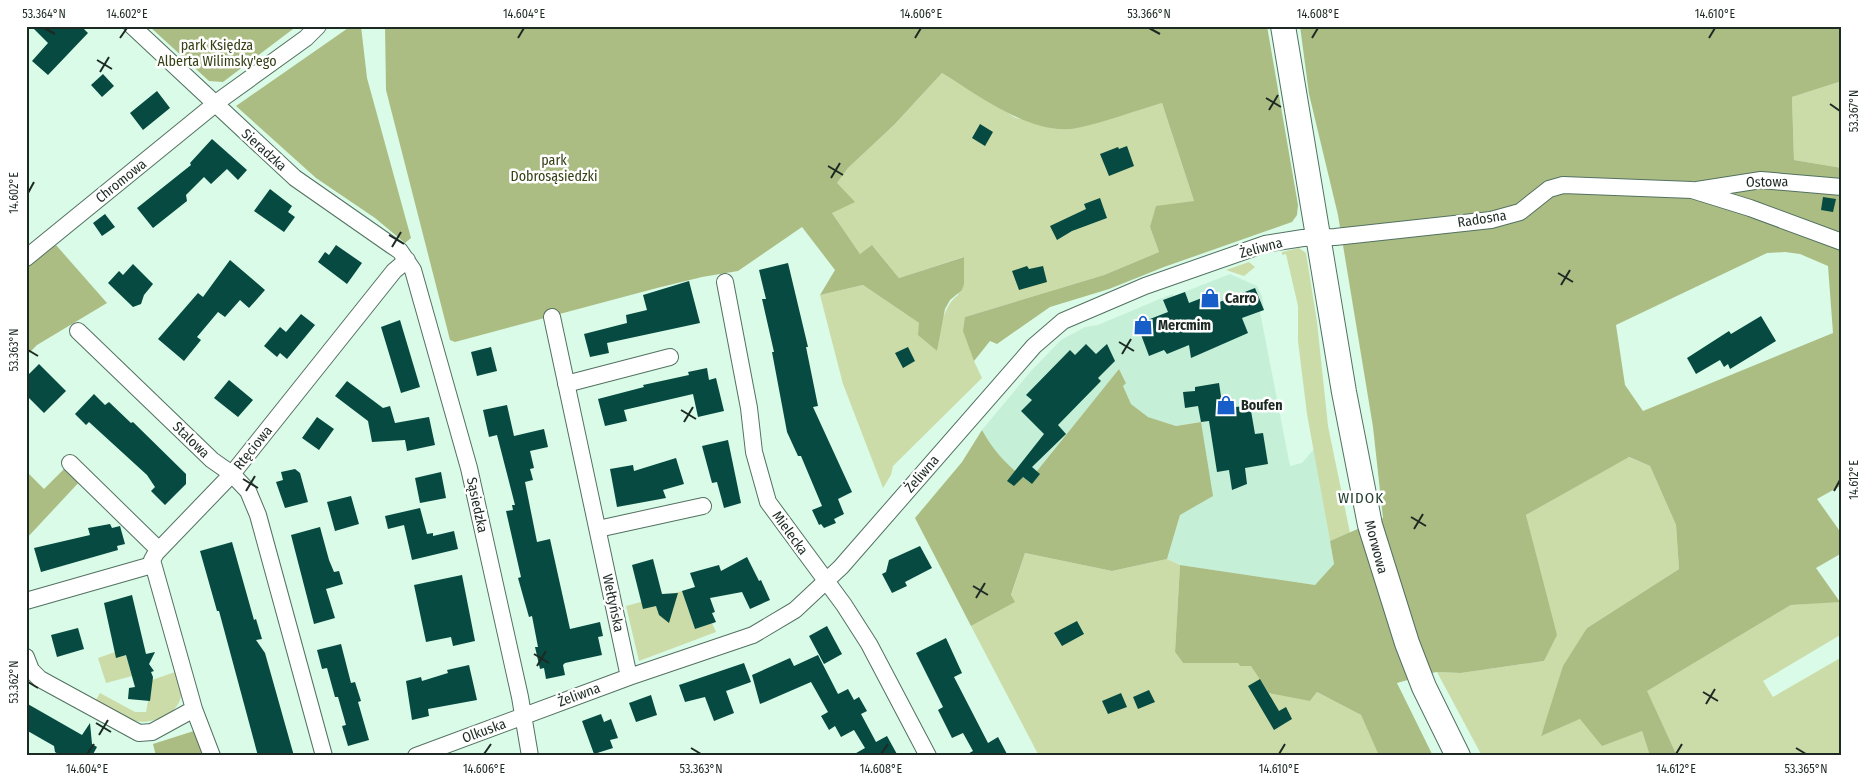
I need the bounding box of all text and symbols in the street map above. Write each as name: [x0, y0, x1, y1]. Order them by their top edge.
text: 53.364°N: [22, 7, 66, 21]
text: 14.602°E: [106, 7, 148, 21]
text: 14.604°E: [503, 7, 545, 21]
text: 14.606°E: [900, 7, 942, 21]
text: 53.366°N: [1127, 7, 1171, 21]
text: 14.608°E: [1297, 7, 1340, 21]
text: 14.610°E: [1695, 7, 1736, 21]
park label: park Księdza Alberta Wilimsky'ego: [157, 37, 277, 70]
text: 53.367°N: [1847, 90, 1861, 132]
street label: Sieradzka: [238, 125, 290, 175]
park label: park Dobrosąsiedzki: [511, 152, 597, 185]
street label: Chromowa: [92, 155, 150, 207]
text: 14.602°E: [7, 172, 21, 214]
street label: Ostowa: [1746, 173, 1788, 191]
street label: Radosna: [1456, 207, 1508, 231]
street label: Żeliwna: [1238, 234, 1285, 262]
shop icon: Carro: [1199, 287, 1221, 309]
place label: Carro: [1225, 290, 1257, 307]
shop icon: Mercmim: [1132, 314, 1154, 336]
place label: Mercmim: [1158, 317, 1211, 334]
text: 53.363°N: [7, 328, 21, 372]
shop icon: Boufen: [1215, 394, 1237, 416]
place label: Boufen: [1241, 397, 1282, 414]
street label: Stalowa: [169, 418, 213, 462]
street label: Rtęciowa: [230, 422, 276, 473]
street label: Żeliwna: [901, 452, 943, 496]
text: 14.612°E: [1847, 460, 1861, 500]
street label: Sąsiedzka: [463, 476, 491, 534]
district label: WIDOK: [1338, 489, 1384, 507]
street label: Mielecka: [768, 508, 812, 558]
street label: Morwowa: [1361, 518, 1391, 576]
street label: Wełtyńska: [599, 573, 627, 634]
text: 53.362°N: [7, 661, 21, 703]
street label: Żeliwna: [555, 679, 603, 710]
street label: Olkuska: [460, 715, 508, 747]
text: 14.604°E: [66, 762, 108, 776]
text: 14.606°E: [463, 762, 505, 776]
text: 53.363°N: [679, 762, 723, 776]
text: 14.608°E: [860, 762, 903, 776]
text: 14.610°E: [1259, 762, 1300, 776]
text: 14.612°E: [1656, 762, 1696, 776]
text: 53.365°N: [1784, 762, 1828, 776]

